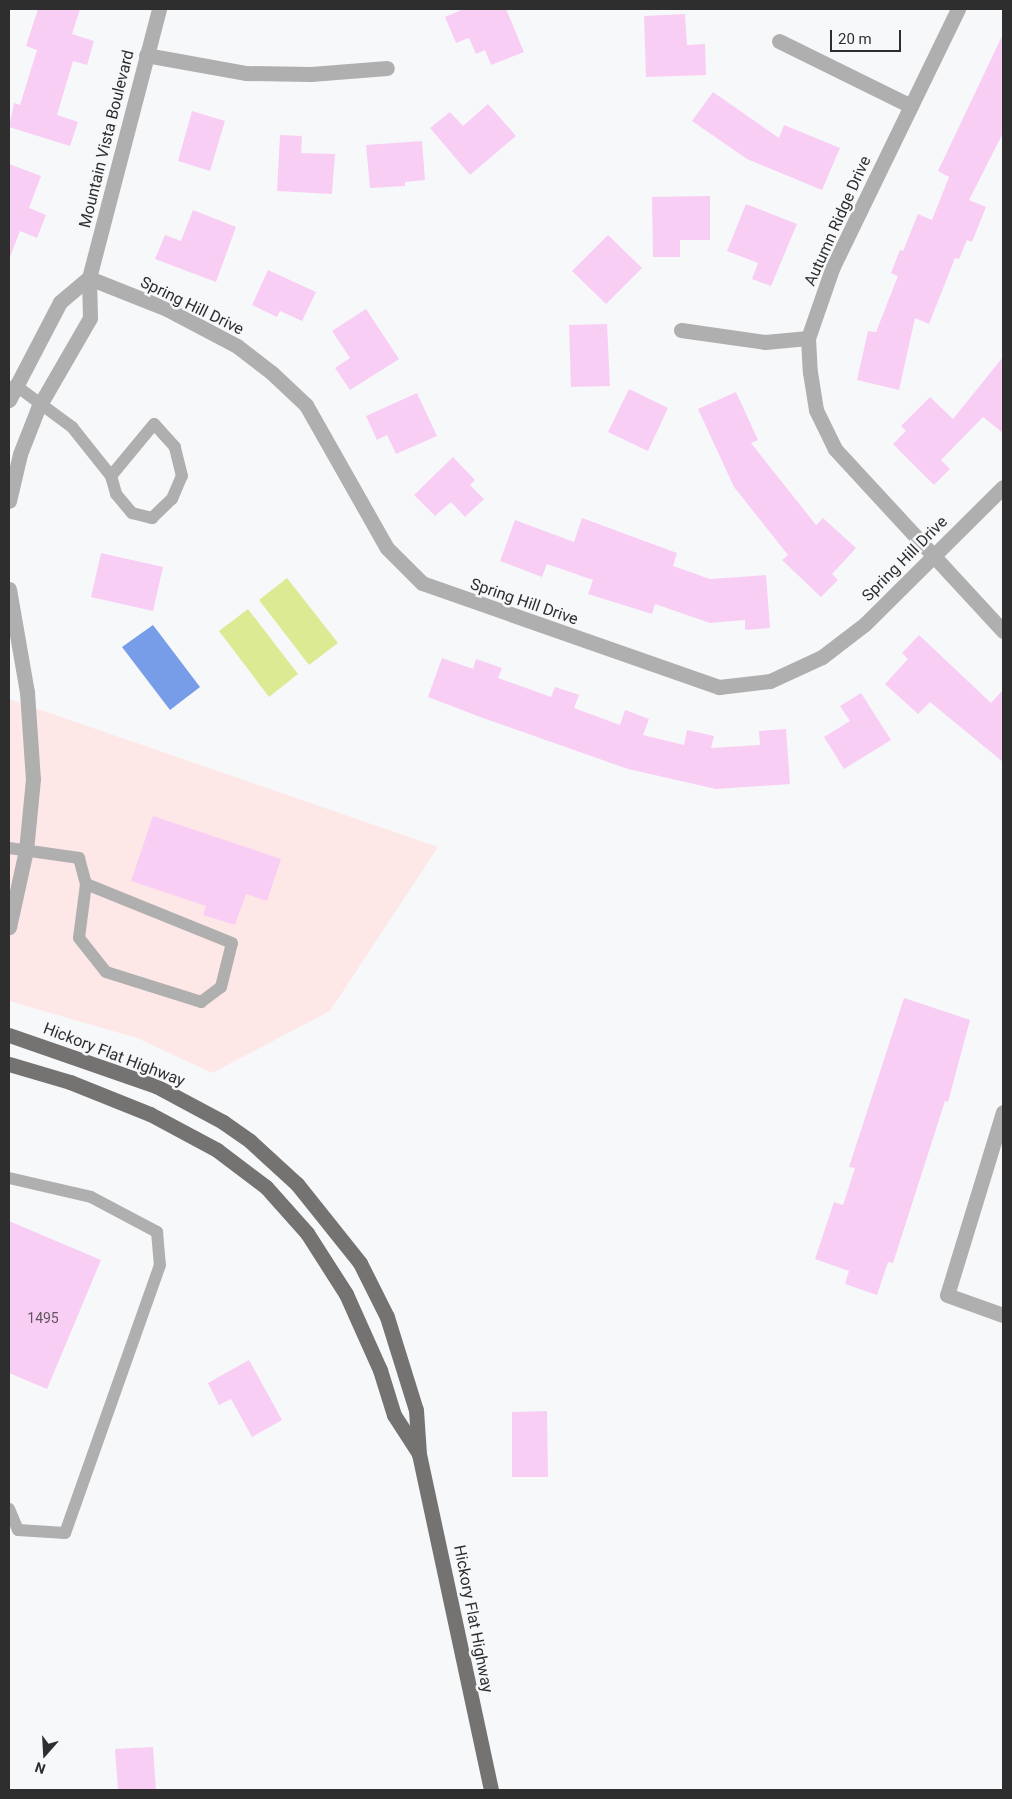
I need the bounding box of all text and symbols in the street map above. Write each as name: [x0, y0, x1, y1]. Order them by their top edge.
scale bar: [832, 20, 903, 52]
text: 20 m: [838, 30, 872, 48]
street label: Mountain Vista Boulevard: [76, 48, 138, 230]
street label: Autumn Ridge Drive: [801, 153, 875, 289]
street label: Spring Hill Drive: [137, 273, 247, 339]
street label: Spring Hill Drive: [858, 512, 952, 606]
street label: Spring Hill Drive: [468, 575, 580, 629]
street label: Hickory Flat Highway: [41, 1019, 187, 1091]
house number: 1495: [27, 1310, 59, 1326]
street label: Hickory Flat Highway: [449, 1544, 497, 1694]
north arrow: [20, 1729, 70, 1779]
text: N: [33, 1759, 47, 1777]

